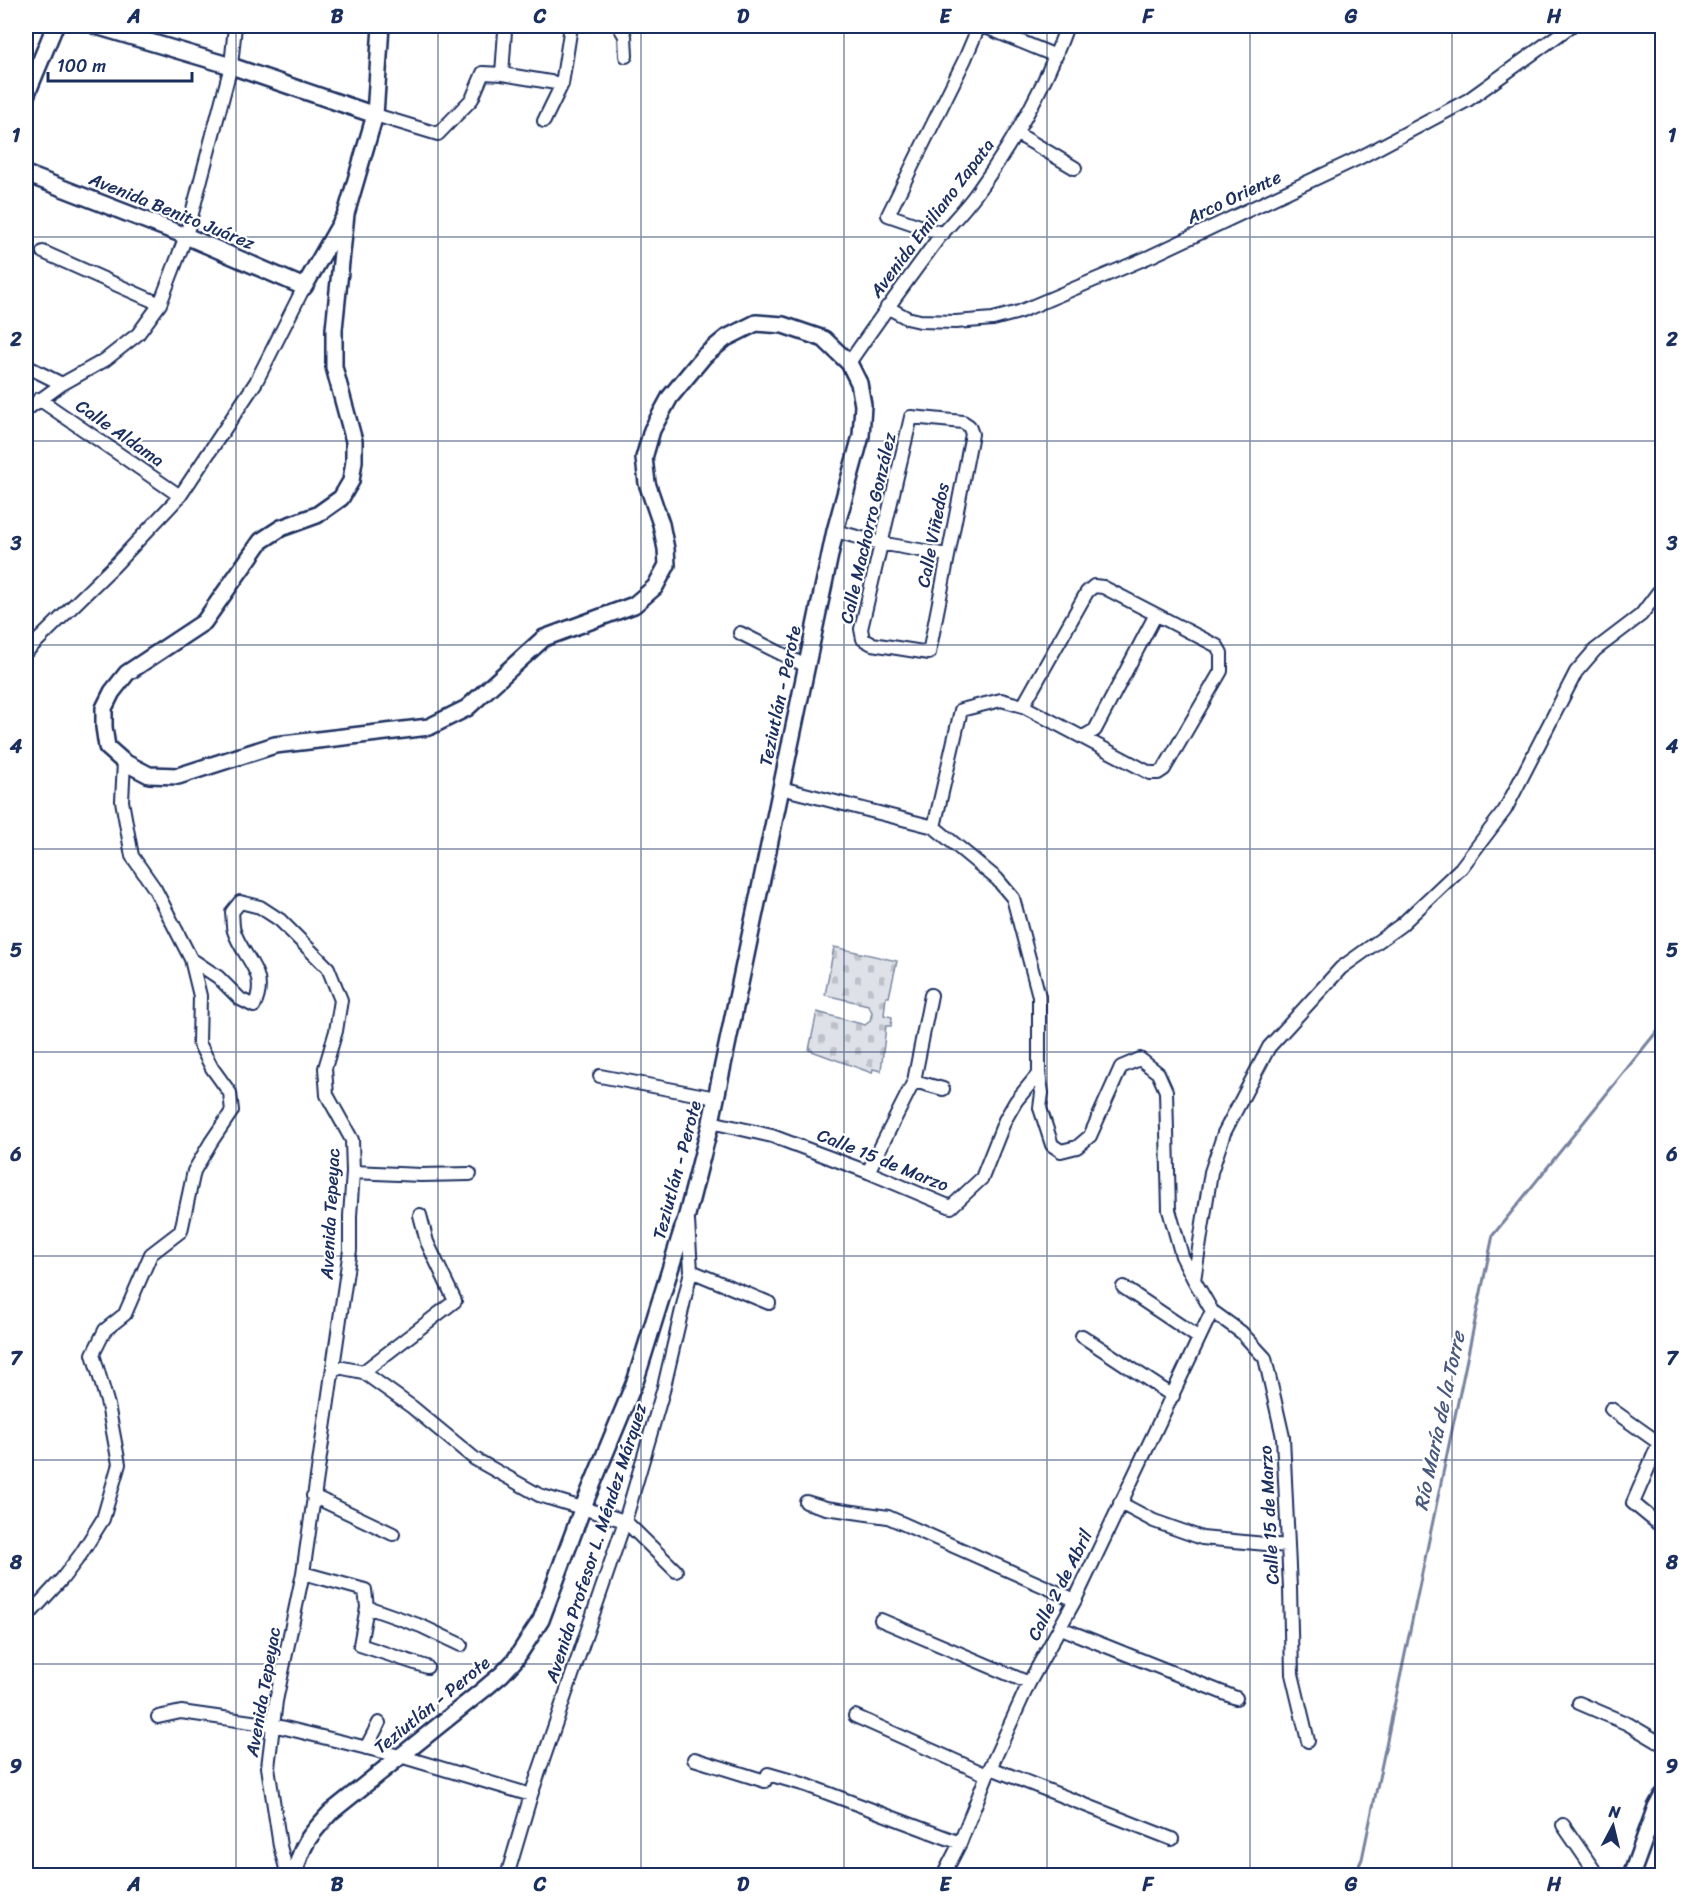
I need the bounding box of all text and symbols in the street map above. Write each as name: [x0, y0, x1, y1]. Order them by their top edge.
text: A: [126, 0, 141, 34]
text: B: [331, 0, 344, 34]
text: C: [533, 0, 547, 34]
text: D: [737, 0, 750, 34]
text: E: [939, 0, 952, 34]
text: F: [1142, 0, 1155, 34]
text: G: [1344, 0, 1358, 34]
text: H: [1546, 0, 1562, 34]
scale bar: [48, 45, 192, 83]
text: 100 m: [57, 50, 106, 82]
text: 1: [12, 118, 21, 153]
text: 1: [1668, 118, 1677, 153]
street label: Avenida Emiliano Zapata: [861, 131, 1003, 306]
street label: Arco Oriente: [1180, 161, 1287, 233]
street label: Avenida Benito Juárez: [83, 163, 260, 259]
text: 2: [9, 322, 22, 357]
text: 2: [1665, 322, 1678, 357]
street label: Calle Aldama: [69, 390, 171, 476]
street label: Calle Machorro González: [830, 429, 906, 627]
street label: Calle Viñedos: [907, 479, 959, 590]
text: 3: [10, 526, 22, 561]
text: 3: [1666, 526, 1678, 561]
street label: Teziutlán - Perote: [749, 622, 811, 769]
text: 4: [9, 729, 23, 764]
text: 4: [1665, 729, 1679, 764]
text: 5: [10, 933, 22, 968]
text: 5: [1666, 933, 1678, 968]
street label: Teziutlán - Perote: [643, 1097, 711, 1243]
street label: Calle 15 de Marzo: [812, 1119, 954, 1201]
text: 6: [9, 1137, 22, 1172]
text: 6: [1665, 1137, 1678, 1172]
street label: Avenida Tepeyac: [311, 1148, 349, 1281]
water label: Río María de la Torre: [1403, 1327, 1476, 1514]
text: 7: [10, 1341, 23, 1376]
text: 7: [1666, 1341, 1679, 1376]
street label: Avenida Profesor L. Méndez Márquez: [535, 1399, 657, 1688]
street label: Calle 15 de Marzo: [1249, 1445, 1289, 1585]
street label: Calle 2 de Abril: [1018, 1523, 1102, 1646]
text: 8: [9, 1545, 23, 1580]
text: 8: [1665, 1545, 1679, 1580]
street label: Avenida Tepeyac: [236, 1625, 290, 1760]
street label: Teziutlán - Perote: [366, 1647, 498, 1762]
text: 9: [10, 1749, 22, 1784]
text: 9: [1666, 1749, 1678, 1784]
north arrow: [1583, 1796, 1643, 1856]
text: N: [1607, 1796, 1623, 1827]
text: A: [126, 1867, 141, 1901]
text: B: [331, 1867, 344, 1901]
text: C: [533, 1867, 547, 1901]
text: D: [737, 1867, 750, 1901]
text: E: [939, 1867, 952, 1901]
text: F: [1142, 1867, 1155, 1901]
text: G: [1344, 1867, 1358, 1901]
text: H: [1546, 1867, 1562, 1901]

